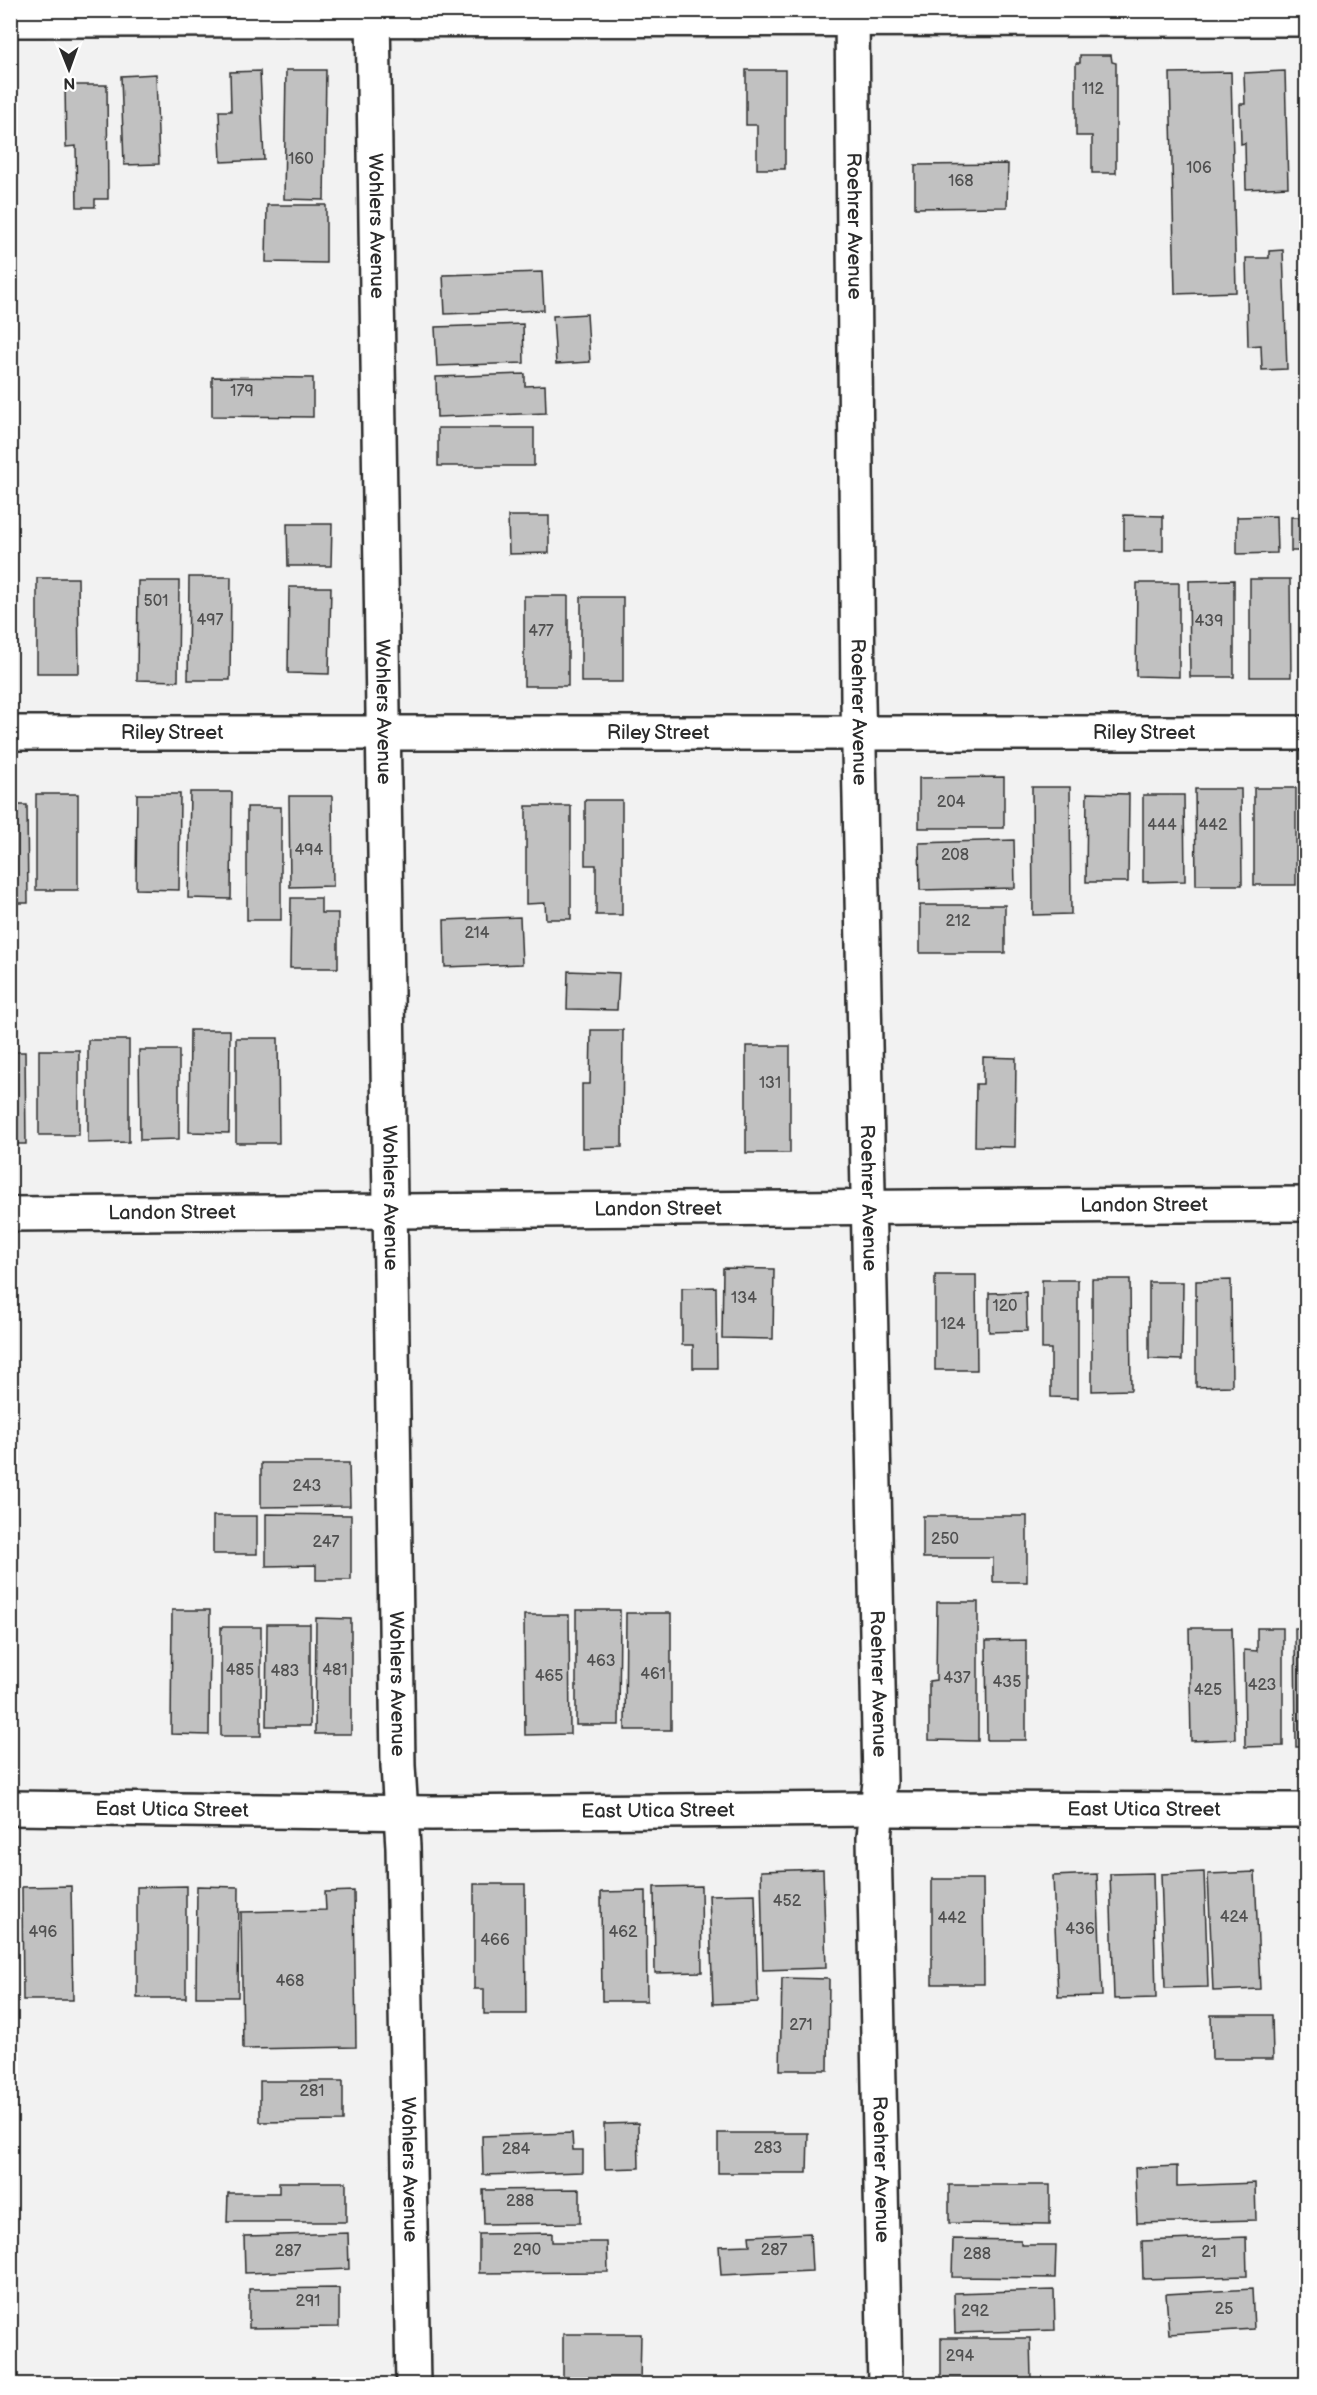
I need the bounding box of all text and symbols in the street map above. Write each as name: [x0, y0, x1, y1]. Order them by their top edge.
north arrow: [39, 39, 99, 99]
text: N: [63, 73, 75, 92]
house number: 112: [1082, 80, 1104, 99]
house number: 160: [288, 150, 314, 169]
street label: Roehrer Avenue: [841, 152, 867, 300]
street label: Wohlers Avenue: [363, 153, 389, 299]
house number: 106: [1186, 159, 1212, 178]
house number: 168: [948, 172, 974, 191]
house number: 179: [230, 382, 254, 401]
house number: 501: [144, 592, 168, 611]
house number: 497: [197, 611, 224, 630]
house number: 439: [1195, 612, 1223, 631]
house number: 477: [528, 622, 554, 641]
street label: Roehrer Avenue: [845, 638, 872, 786]
street label: Wohlers Avenue: [370, 639, 396, 785]
street label: Riley Street: [121, 721, 223, 745]
street label: Riley Street: [607, 721, 709, 745]
street label: Riley Street: [1093, 721, 1195, 745]
house number: 204: [937, 793, 966, 812]
house number: 444: [1147, 816, 1177, 835]
house number: 442: [1199, 816, 1228, 835]
house number: 494: [295, 841, 324, 860]
house number: 208: [941, 846, 969, 865]
house number: 212: [946, 912, 971, 931]
house number: 214: [464, 924, 490, 943]
house number: 131: [759, 1074, 781, 1093]
street label: Roehrer Avenue: [855, 1124, 882, 1272]
street label: Wohlers Avenue: [377, 1125, 403, 1271]
street label: Landon Street: [1080, 1193, 1208, 1218]
street label: Landon Street: [594, 1197, 722, 1221]
street label: Landon Street: [108, 1200, 236, 1225]
house number: 134: [731, 1289, 757, 1308]
house number: 120: [992, 1297, 1018, 1316]
house number: 124: [940, 1315, 966, 1334]
house number: 243: [293, 1477, 322, 1496]
house number: 250: [931, 1530, 959, 1549]
house number: 247: [313, 1533, 340, 1552]
street label: Roehrer Avenue: [865, 1610, 891, 1758]
street label: Wohlers Avenue: [384, 1611, 410, 1757]
house number: 463: [586, 1652, 616, 1671]
house number: 485: [226, 1661, 254, 1680]
house number: 481: [322, 1661, 348, 1680]
house number: 483: [271, 1662, 300, 1681]
house number: 461: [640, 1665, 666, 1684]
house number: 465: [535, 1667, 563, 1686]
house number: 437: [943, 1669, 971, 1688]
house number: 435: [993, 1673, 1021, 1692]
house number: 423: [1248, 1676, 1277, 1695]
house number: 425: [1194, 1681, 1222, 1700]
street label: East Utica Street: [95, 1797, 249, 1823]
street label: East Utica Street: [1067, 1797, 1221, 1822]
street label: East Utica Street: [581, 1798, 735, 1824]
house number: 452: [773, 1892, 802, 1911]
house number: 424: [1220, 1908, 1249, 1927]
house number: 442: [938, 1909, 967, 1928]
house number: 436: [1065, 1920, 1095, 1939]
house number: 496: [29, 1923, 58, 1942]
house number: 462: [609, 1923, 638, 1942]
house number: 466: [480, 1931, 510, 1950]
house number: 468: [276, 1972, 304, 1991]
house number: 271: [789, 2016, 813, 2035]
house number: 281: [300, 2082, 324, 2101]
street label: Roehrer Avenue: [867, 2096, 894, 2243]
street label: Wohlers Avenue: [396, 2097, 422, 2243]
house number: 283: [754, 2139, 782, 2158]
house number: 284: [502, 2140, 531, 2159]
house number: 288: [506, 2192, 534, 2211]
house number: 290: [513, 2241, 541, 2260]
house number: 287: [761, 2241, 787, 2260]
house number: 287: [275, 2242, 301, 2261]
house number: 21: [1201, 2243, 1217, 2262]
house number: 288: [963, 2245, 991, 2264]
house number: 291: [296, 2292, 320, 2311]
house number: 25: [1215, 2300, 1233, 2319]
house number: 292: [961, 2302, 990, 2321]
house number: 294: [946, 2347, 974, 2366]

